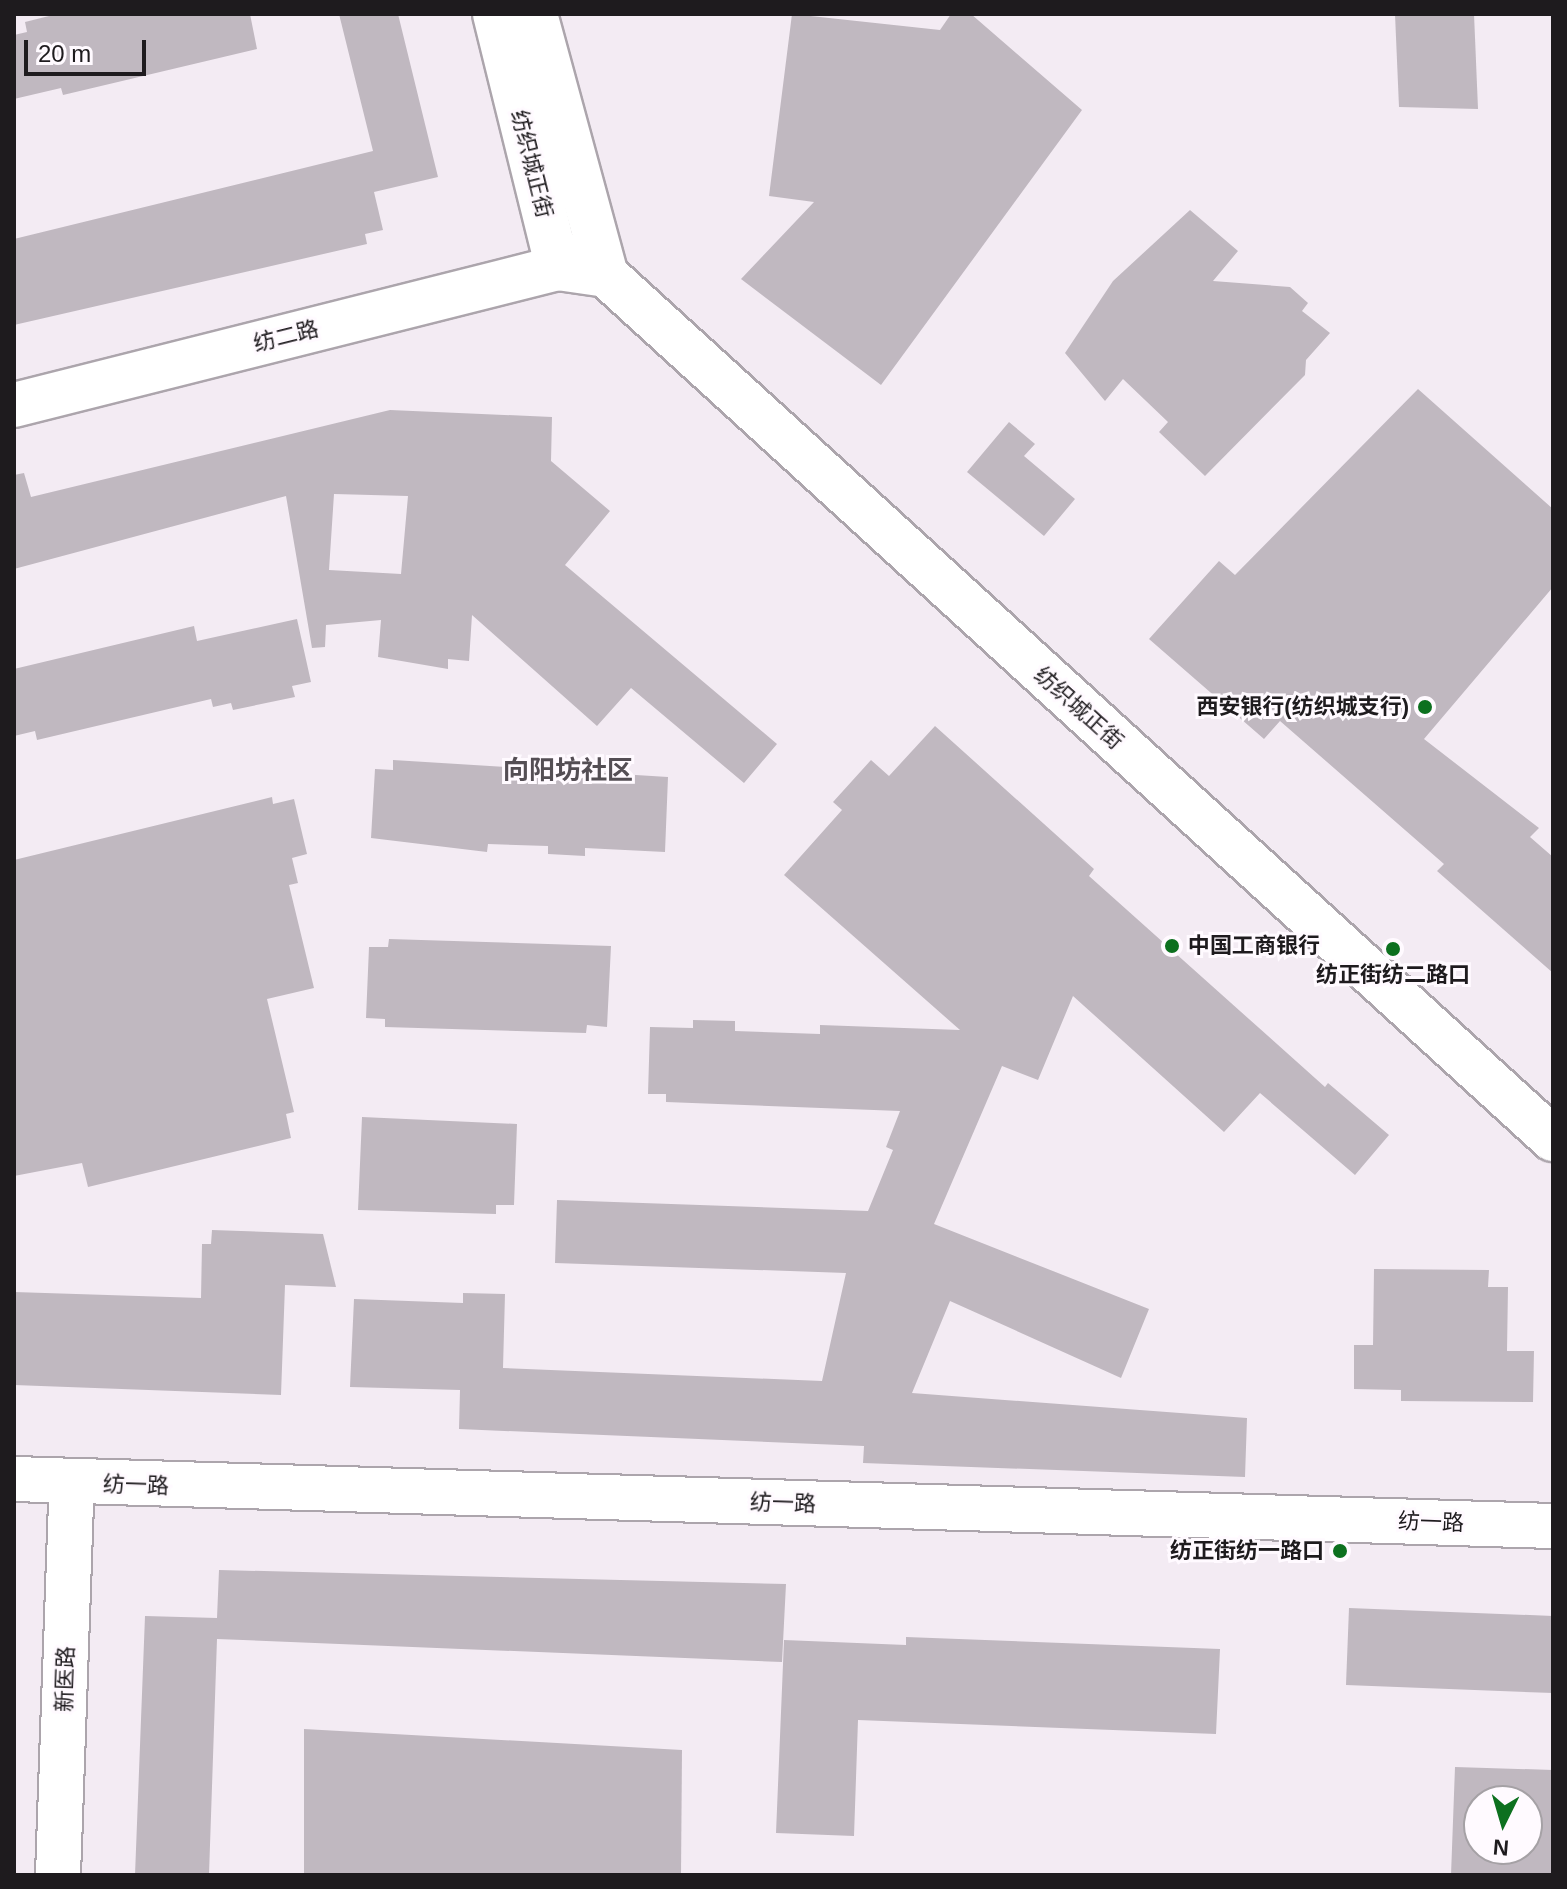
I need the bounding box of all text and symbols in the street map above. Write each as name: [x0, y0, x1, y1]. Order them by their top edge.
scale bar: [28, 24, 150, 74]
text: 20 m: [38, 40, 91, 67]
street label: 纺织城正街: [506, 107, 558, 221]
street label: 纺二路: [251, 315, 321, 357]
street label: 纺织城正街: [1029, 661, 1129, 755]
place label: 西安银行(纺织城支行): [1196, 694, 1409, 720]
marker: 西安银行(纺织城支行): [1416, 698, 1434, 716]
district label: 向阳坊社区: [503, 755, 633, 787]
place label: 中国工商银行: [1188, 933, 1320, 959]
marker: 中国工商银行: [1163, 937, 1181, 955]
marker: 纺正街纺二路口: [1384, 940, 1402, 958]
place label: 纺正街纺二路口: [1316, 962, 1470, 988]
street label: 纺一路: [103, 1471, 169, 1499]
street label: 纺一路: [750, 1489, 816, 1517]
street label: 纺一路: [1398, 1508, 1464, 1536]
place label: 纺正街纺一路口: [1170, 1538, 1324, 1564]
marker: 纺正街纺一路口: [1331, 1542, 1349, 1560]
street label: 新医路: [51, 1646, 79, 1712]
north arrow: [1463, 1785, 1543, 1865]
text: N: [1492, 1834, 1510, 1861]

